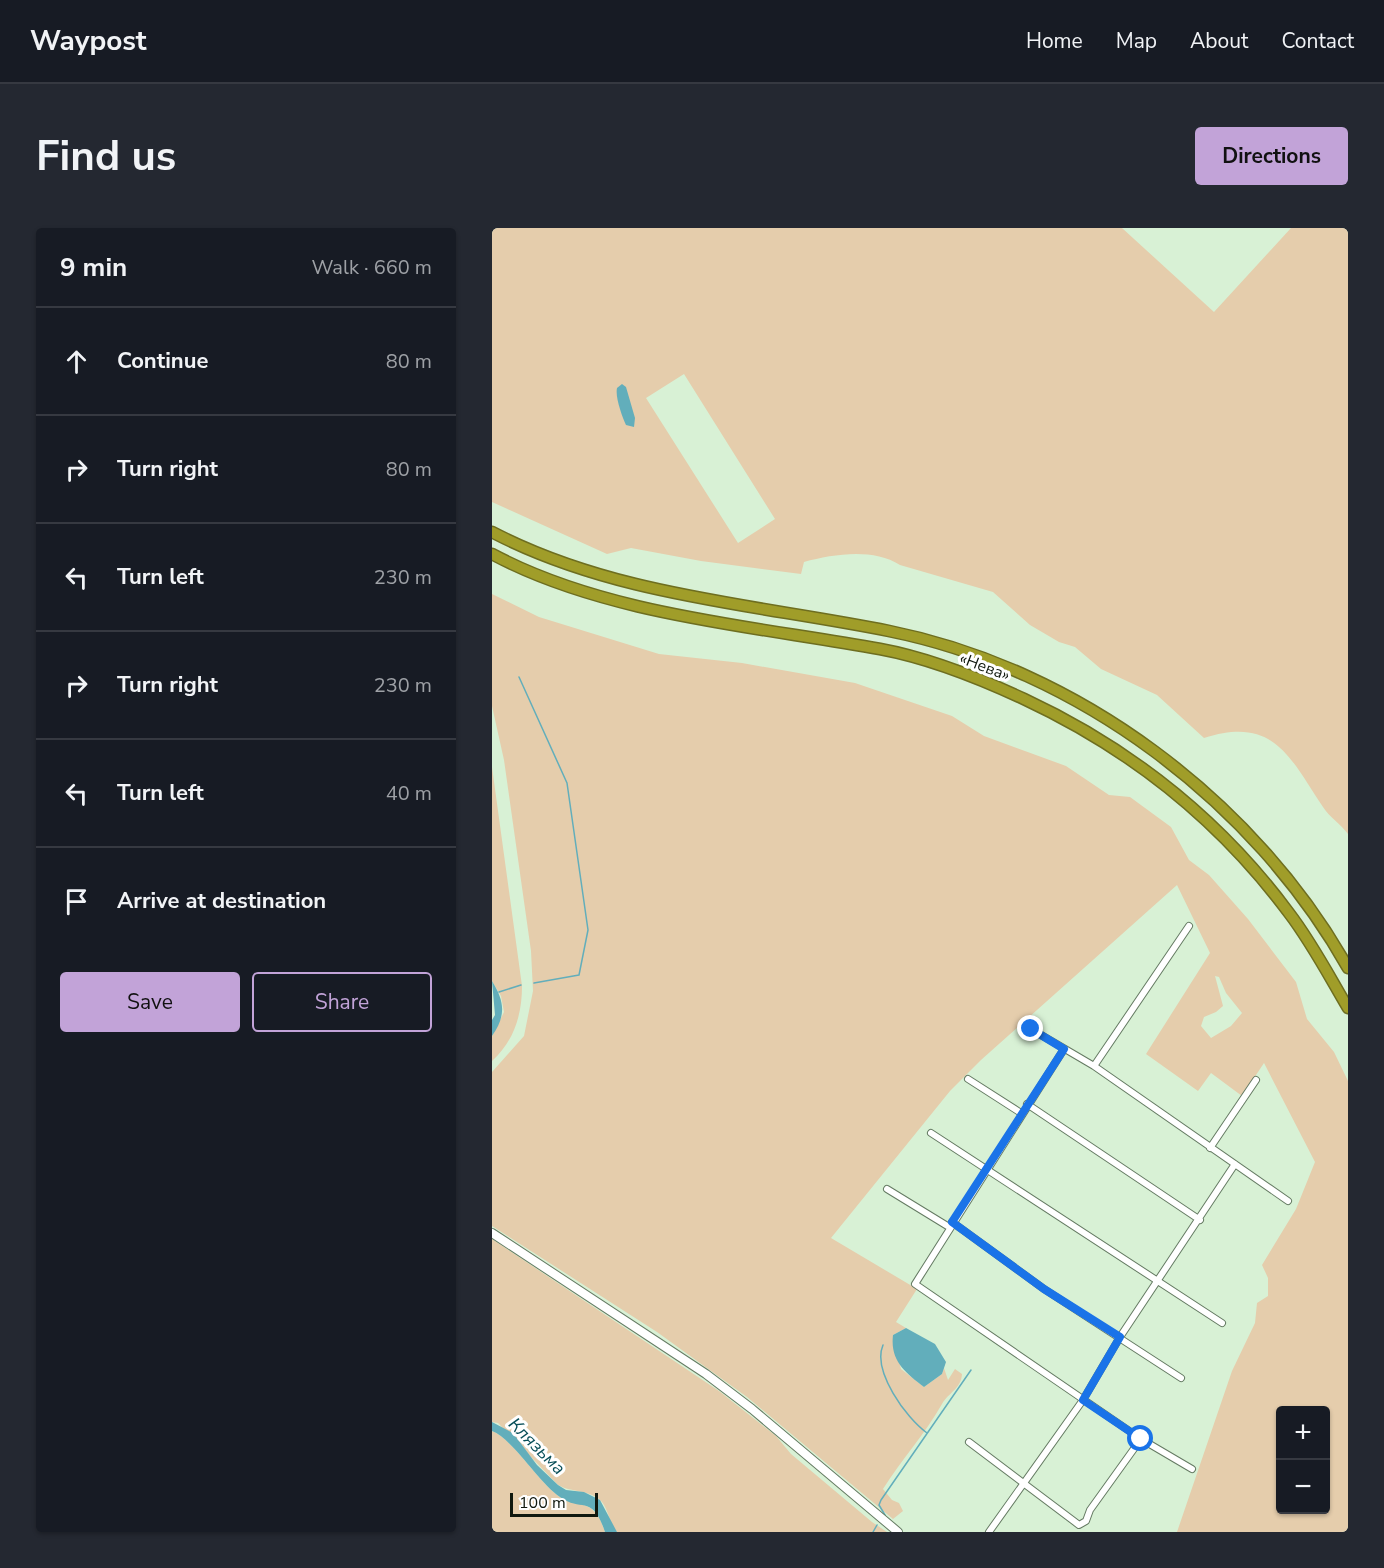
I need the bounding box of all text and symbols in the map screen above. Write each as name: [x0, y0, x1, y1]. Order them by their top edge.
text: Waypost: [30, 22, 147, 60]
text: Home: [1026, 27, 1083, 55]
text: Map: [1116, 27, 1157, 55]
text: About: [1190, 27, 1248, 55]
text: Contact: [1281, 27, 1354, 55]
button: Directions: [1195, 127, 1348, 185]
text: Find us: [36, 128, 176, 185]
text: 9 min: [60, 250, 127, 285]
text: Walk · 660 m: [312, 254, 432, 281]
icon: ahead: [60, 345, 93, 378]
text: Continue: [117, 346, 208, 376]
text: 80 m: [386, 348, 432, 375]
icon: right: [60, 453, 93, 486]
text: Turn right: [117, 454, 218, 484]
text: 80 m: [386, 456, 432, 483]
icon: left: [60, 561, 93, 594]
text: Turn left: [117, 562, 204, 592]
text: 230 m: [374, 564, 432, 591]
street label: «Нева»: [956, 647, 1013, 687]
icon: right: [60, 669, 93, 702]
text: Turn right: [117, 670, 218, 700]
text: 230 m: [374, 672, 432, 699]
icon: left: [60, 777, 93, 810]
text: Turn left: [117, 778, 204, 808]
text: 40 m: [386, 780, 432, 807]
icon: arrive: [60, 885, 93, 918]
text: Arrive at destination: [117, 886, 326, 916]
button: Save: [60, 972, 240, 1032]
button: Share: [252, 972, 432, 1032]
route end: [1017, 1015, 1043, 1041]
map controls: [1276, 1406, 1330, 1514]
button: +: [1276, 1406, 1330, 1460]
water label: Клязьма: [503, 1412, 571, 1480]
route start: [1127, 1425, 1153, 1451]
button: −: [1276, 1460, 1330, 1514]
scale bar: [510, 1490, 598, 1518]
text: 100 m: [519, 1492, 566, 1514]

